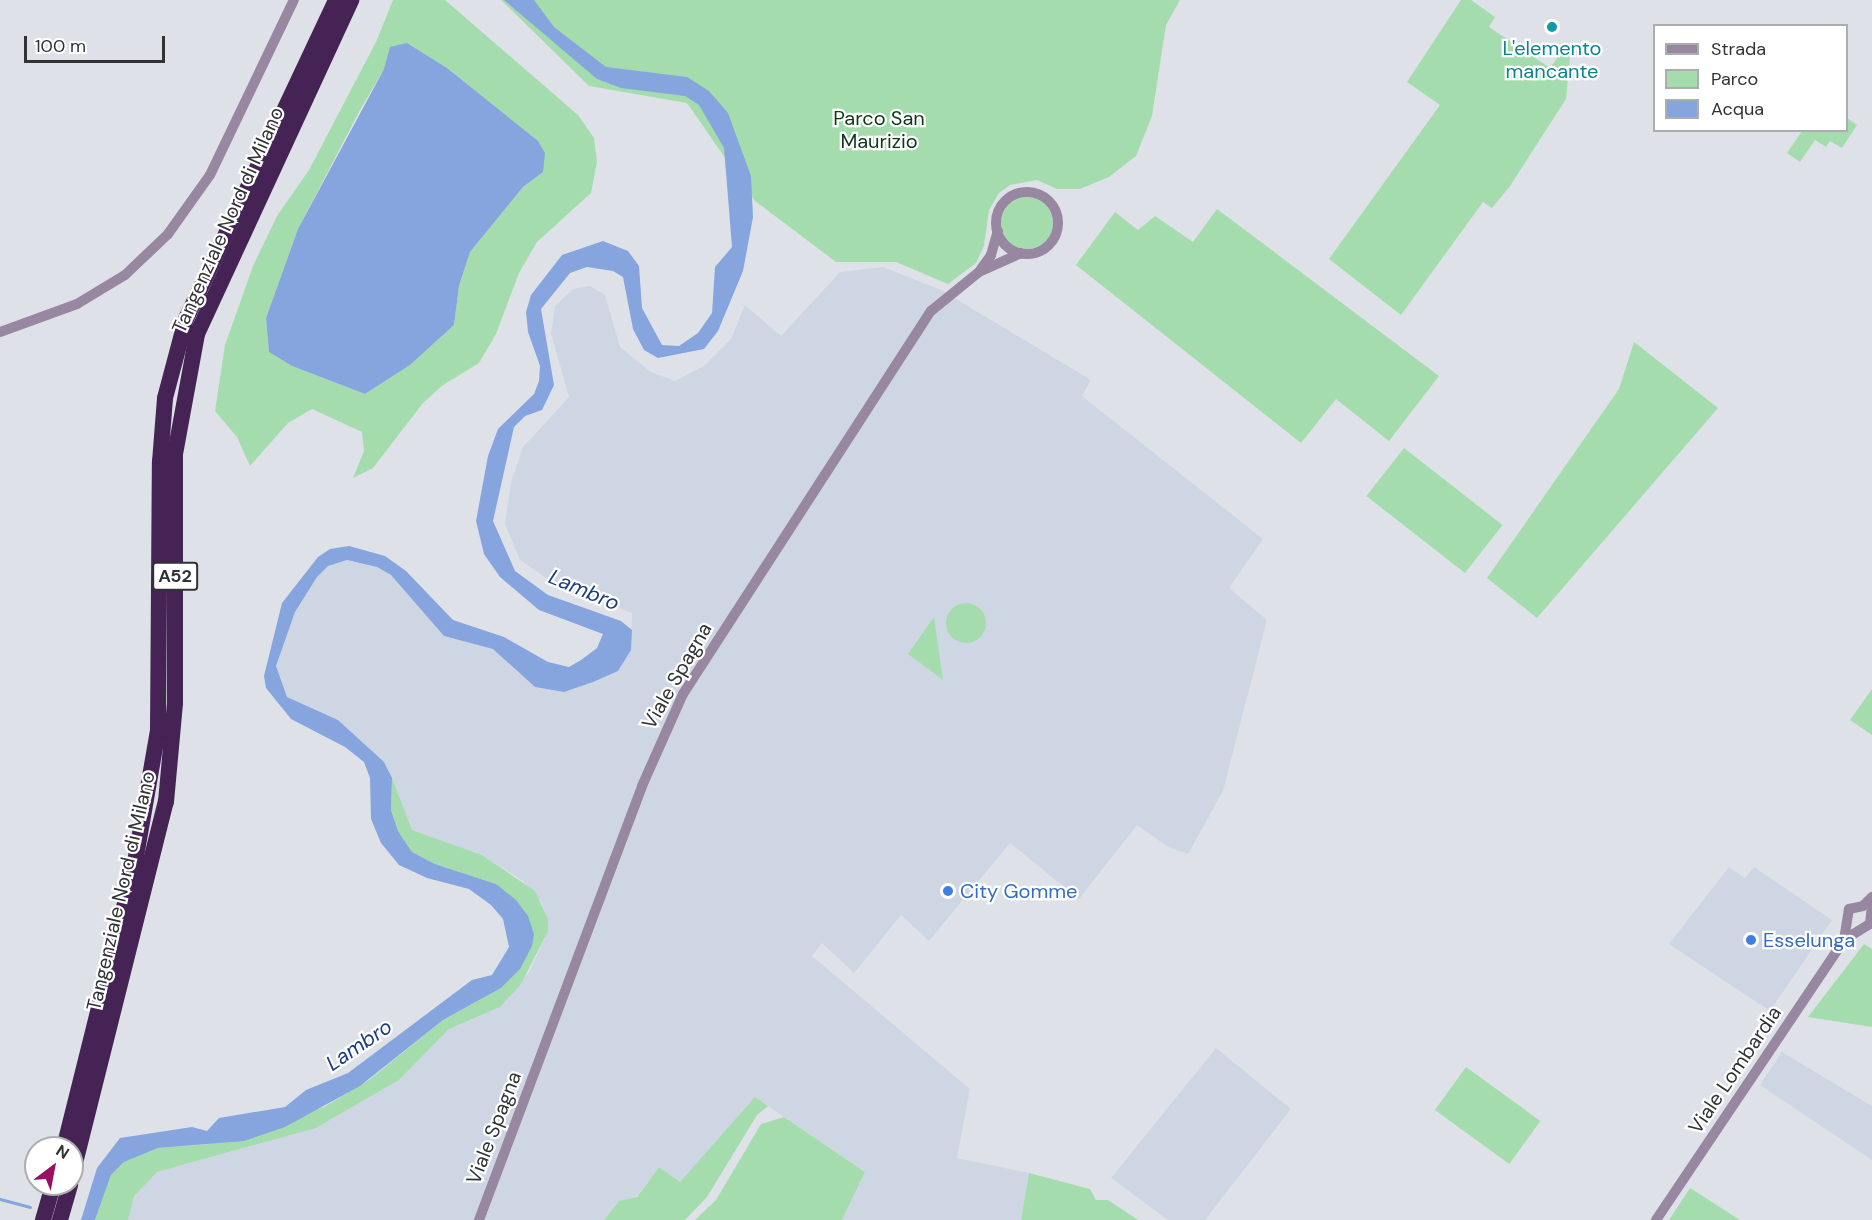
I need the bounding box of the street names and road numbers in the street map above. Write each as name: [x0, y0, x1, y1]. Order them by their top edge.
street label: Tangenziale Nord di Milano: [167, 103, 289, 337]
road number: A52: [151, 561, 199, 591]
street label: Viale Spagna: [637, 619, 717, 733]
street label: Tangenziale Nord di Milano: [82, 769, 160, 1013]
street label: Viale Lombardia: [1683, 1002, 1787, 1138]
street label: Viale Spagna: [462, 1068, 526, 1188]

